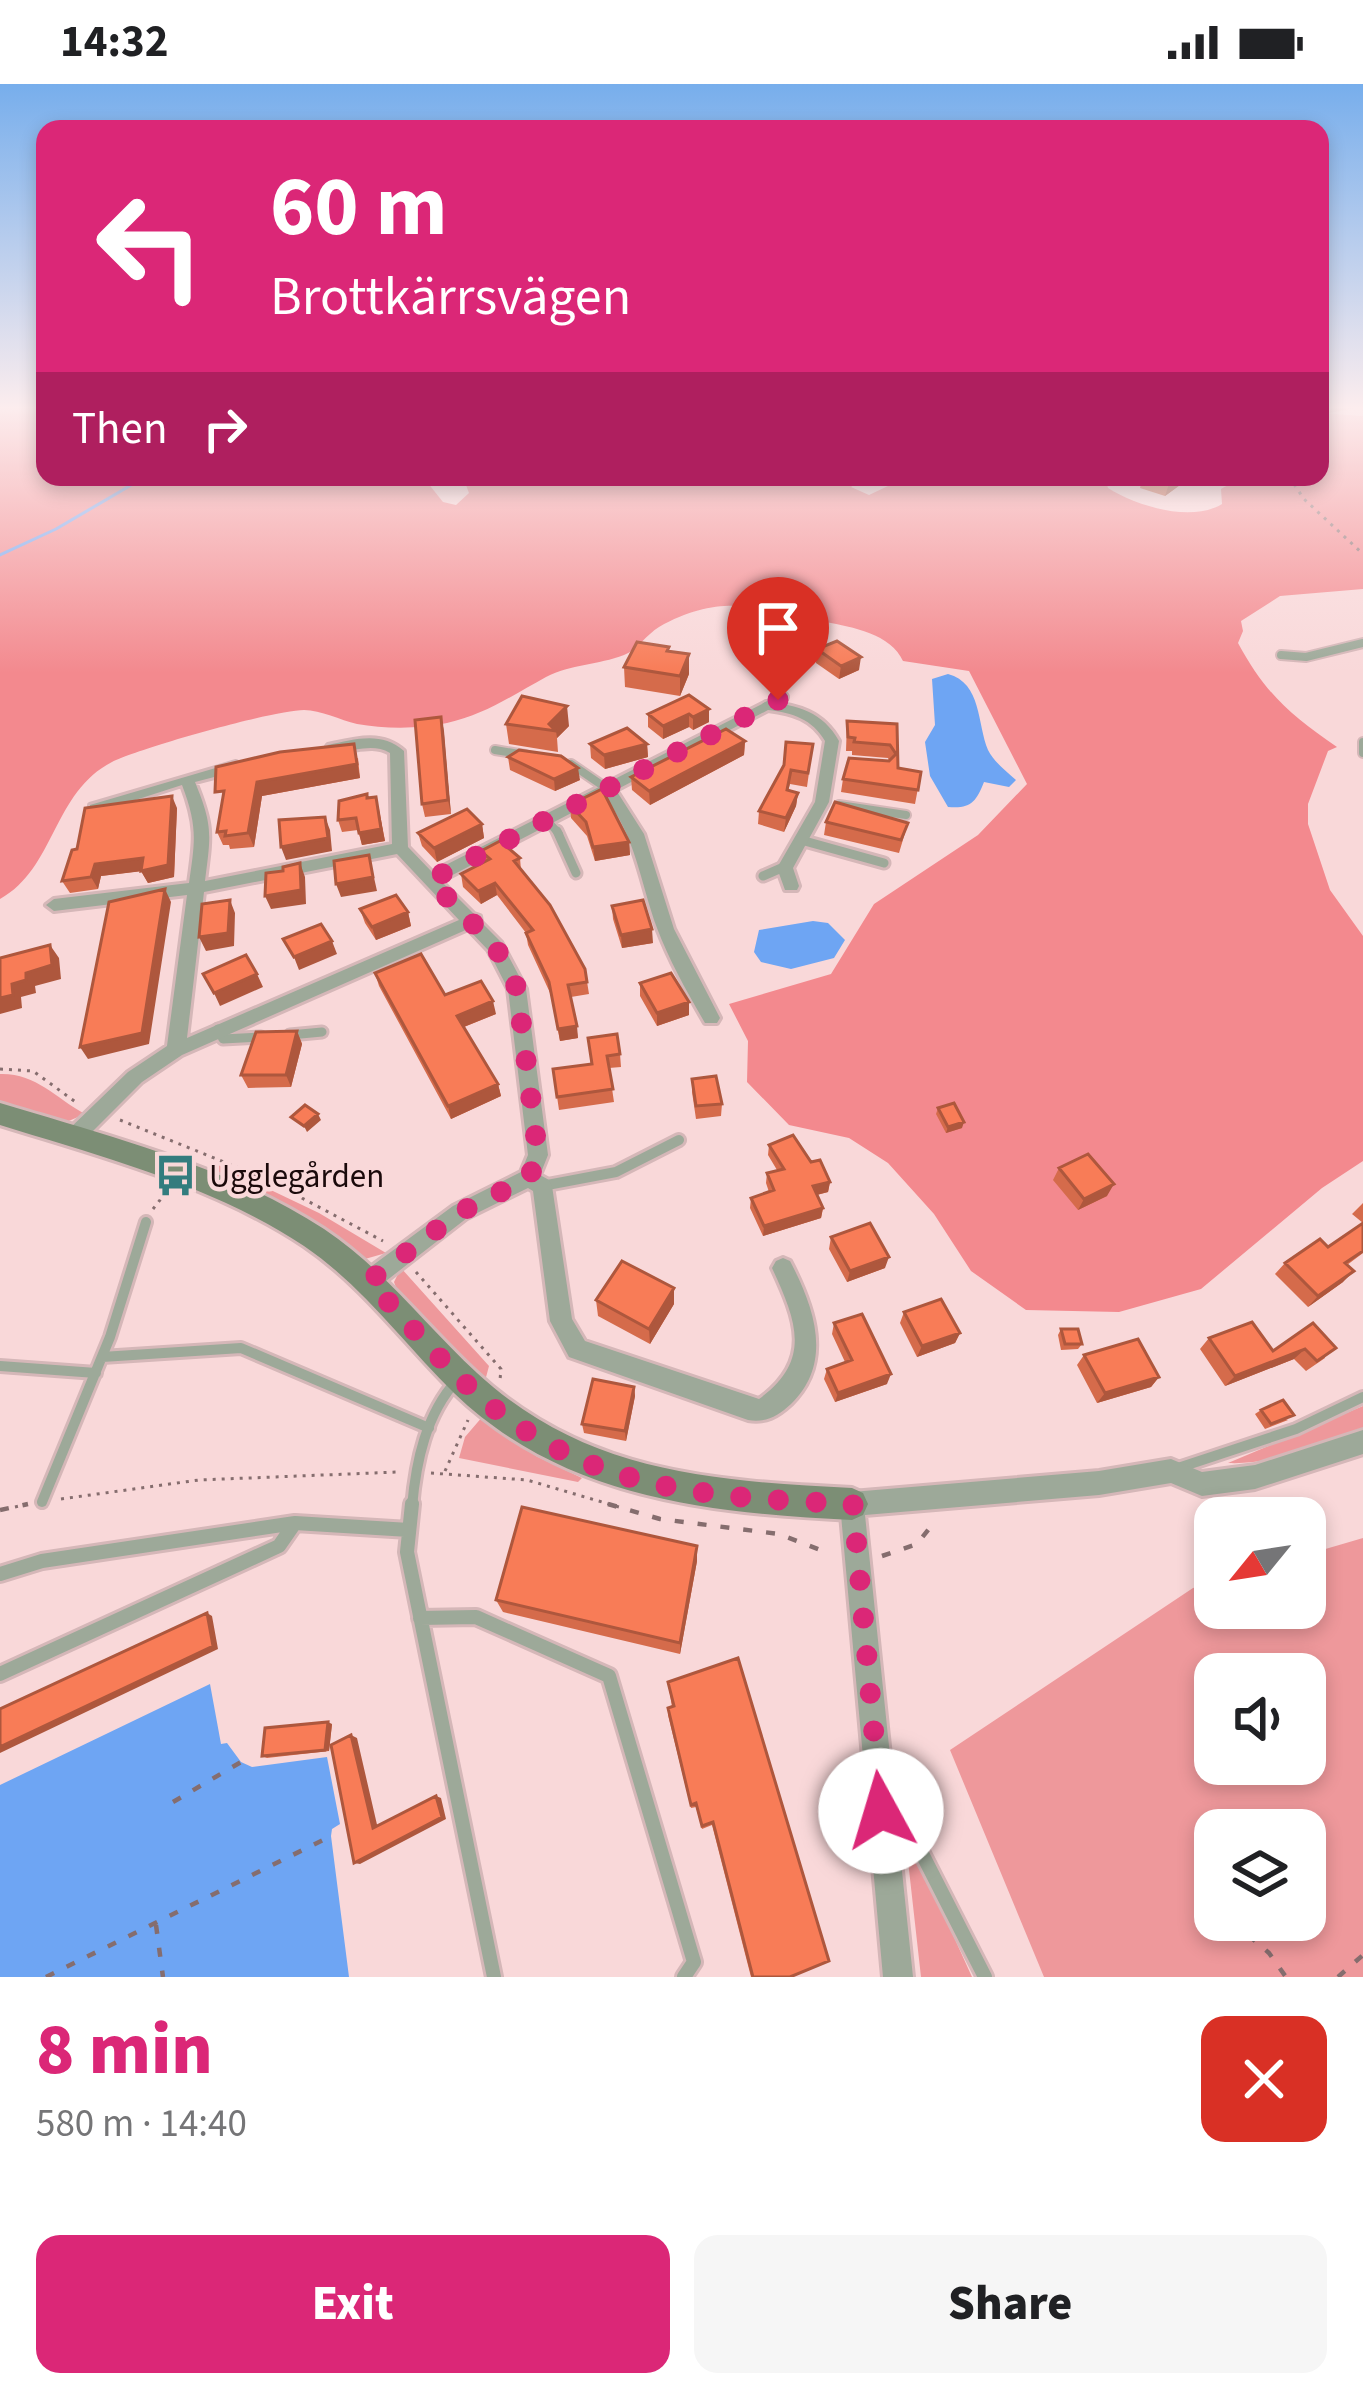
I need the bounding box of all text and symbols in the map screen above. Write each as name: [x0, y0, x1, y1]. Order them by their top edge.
text: 14:32: [60, 10, 169, 74]
text: 60 m: [270, 148, 448, 268]
icon: left: [72, 168, 228, 324]
text: Brottkärrsvägen: [270, 259, 631, 336]
icon: right: [192, 396, 258, 462]
text: Then: [72, 397, 168, 461]
pin: [727, 577, 829, 700]
icon: arrive: [745, 595, 811, 661]
bus stop icon: Ugglegården: [152, 1152, 198, 1198]
place label: Ugglegården: [209, 1153, 384, 1200]
north arrow: [1194, 1497, 1326, 1629]
map controls: [1194, 1497, 1326, 1941]
button: sound: [1194, 1653, 1326, 1785]
position arrow: [818, 1748, 944, 1874]
button: layers: [1194, 1809, 1326, 1941]
text: 8 min: [36, 1999, 213, 2102]
button: close: [1201, 2016, 1327, 2142]
text: 580 m · 14:40: [36, 2096, 247, 2152]
button: Exit: [36, 2235, 670, 2373]
button: Share: [694, 2235, 1327, 2373]

